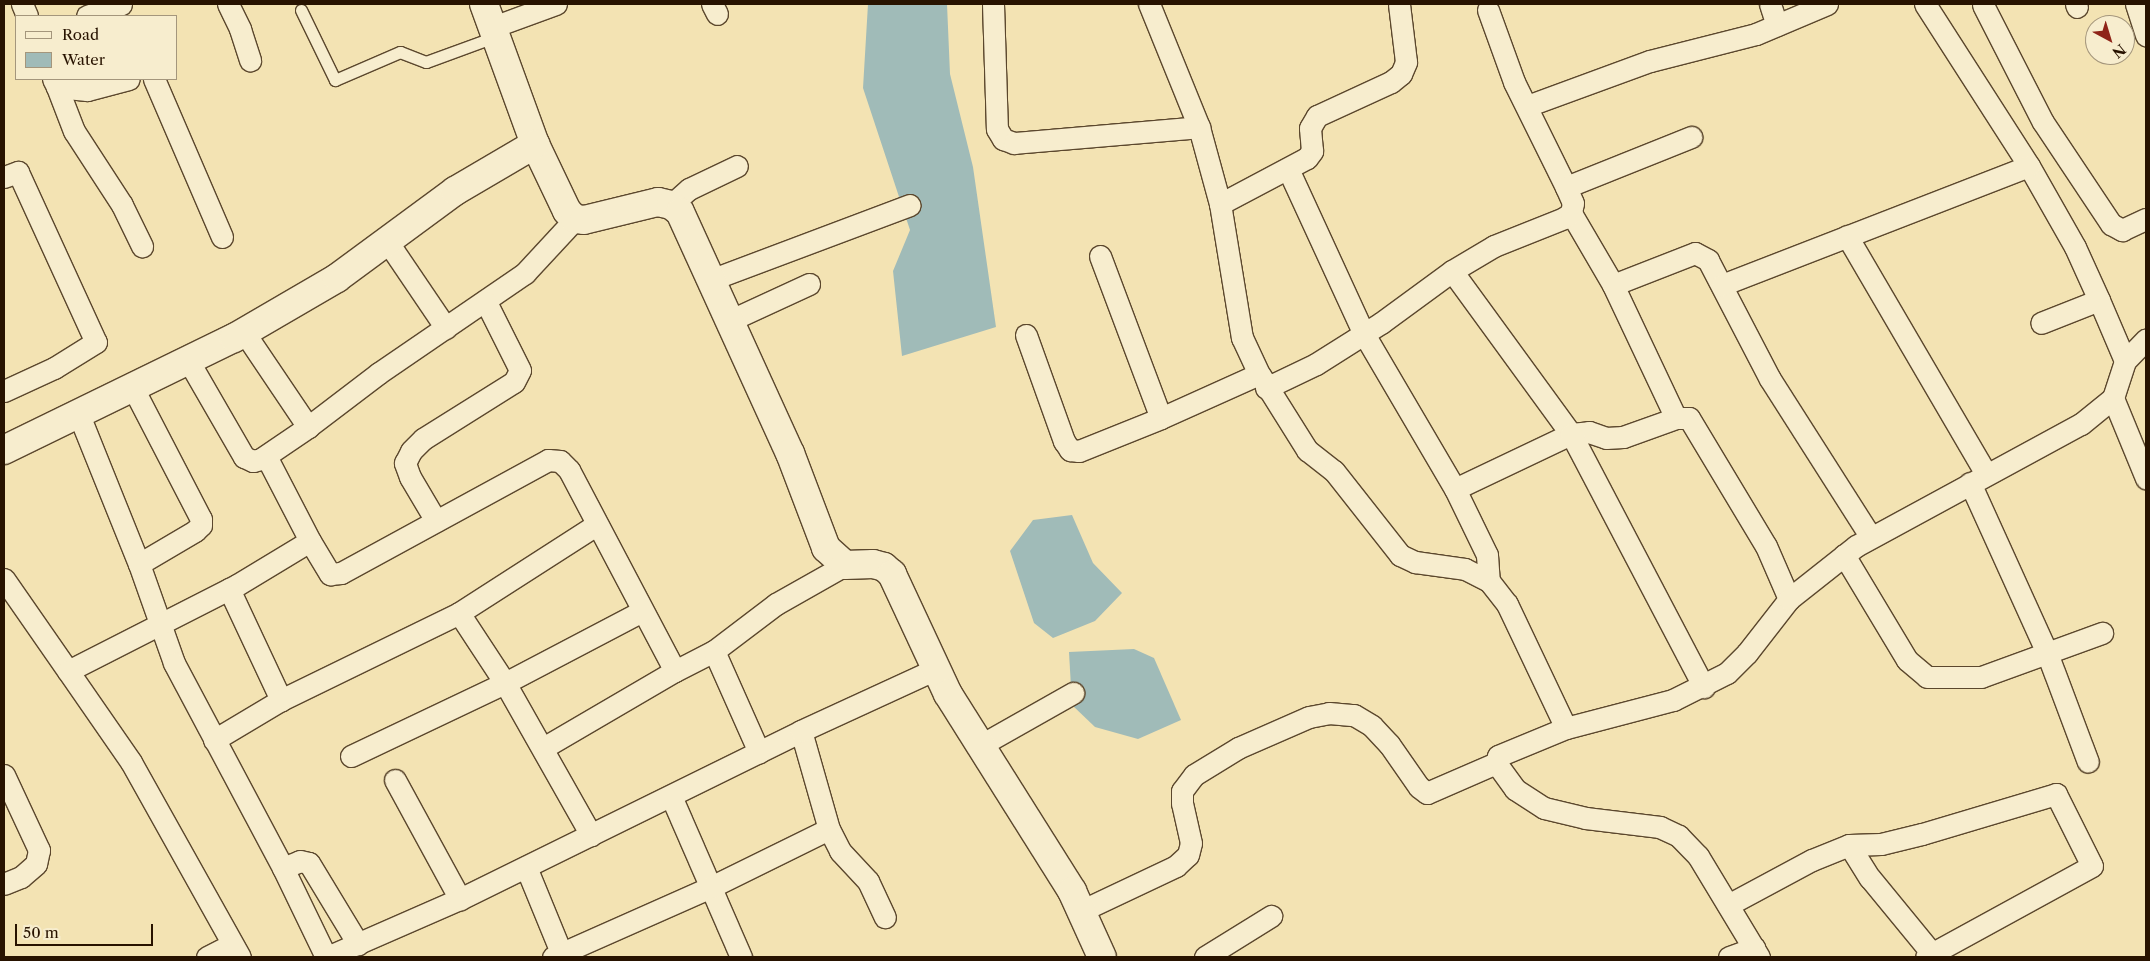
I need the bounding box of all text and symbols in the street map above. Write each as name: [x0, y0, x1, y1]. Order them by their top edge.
legend: [15, 15, 178, 80]
north arrow: [2085, 15, 2135, 65]
text: Road: [62, 25, 99, 44]
text: N: [2108, 40, 2129, 62]
text: Water: [62, 50, 105, 69]
scale bar: [18, 914, 155, 946]
text: 50 m: [23, 923, 59, 942]

